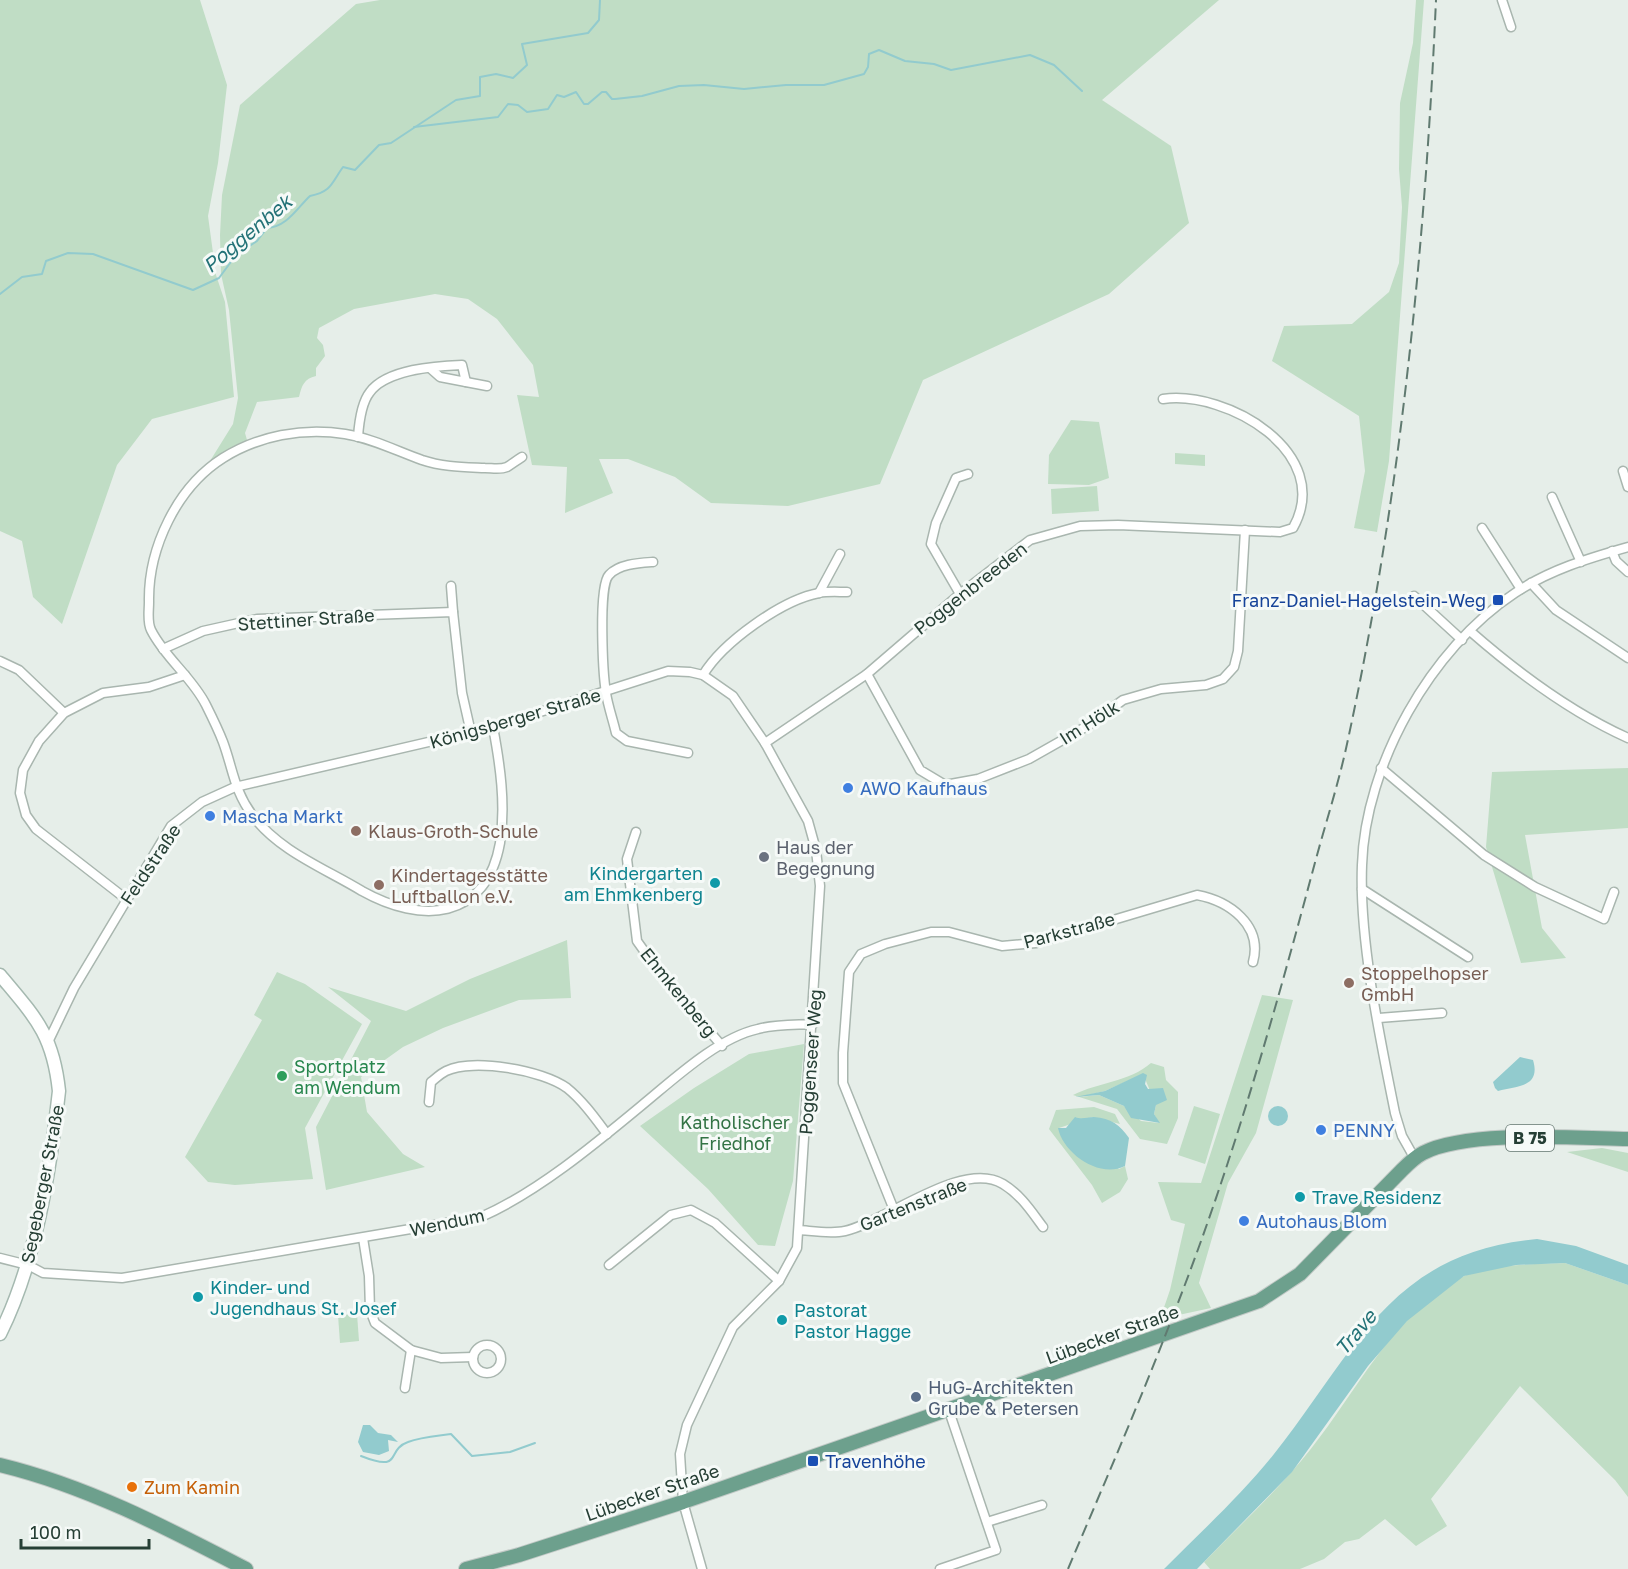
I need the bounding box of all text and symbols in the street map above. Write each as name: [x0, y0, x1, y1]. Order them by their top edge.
water label: Poggenbek: [198, 187, 299, 278]
street label: Poggenbreeden: [909, 537, 1031, 639]
place label: Franz-Daniel-Hagelstein-Weg: [1231, 589, 1486, 611]
marker: Franz-Daniel-Hagelstein-Weg: [1491, 593, 1505, 607]
street label: Stettiner Straße: [237, 603, 375, 635]
street label: Königsberger Straße: [427, 683, 603, 753]
street label: Im Hölk: [1055, 695, 1123, 749]
place label: AWO Kaufhaus: [860, 777, 987, 799]
marker: AWO Kaufhaus: [841, 781, 855, 795]
place label: Mascha Markt: [222, 805, 343, 827]
marker: Mascha Markt: [203, 809, 217, 823]
street label: Feldstraße: [115, 820, 185, 908]
place label: Klaus-Groth-Schule: [368, 820, 538, 842]
marker: Klaus-Groth-Schule: [349, 824, 363, 838]
place label: Haus der Begegnung: [776, 836, 875, 879]
marker: Haus der Begegnung: [757, 850, 771, 864]
place label: Kindergarten am Ehmkenberg: [564, 862, 703, 905]
place label: Kindertagesstätte Luftballon e.V.: [391, 864, 548, 907]
marker: Kindergarten am Ehmkenberg: [708, 876, 722, 890]
marker: Kindertagesstätte Luftballon e.V.: [372, 878, 386, 892]
street label: Parkstraße: [1021, 907, 1117, 953]
street label: Ehmkenberg: [636, 943, 722, 1041]
place label: Stoppelhopser GmbH: [1361, 962, 1488, 1005]
marker: Stoppelhopser GmbH: [1342, 976, 1356, 990]
street label: Poggenseer Weg: [794, 988, 826, 1136]
place label: Sportplatz am Wendum: [294, 1055, 401, 1098]
marker: Sportplatz am Wendum: [275, 1069, 289, 1083]
street label: Segeberger Straße: [16, 1103, 68, 1265]
park label: Katholischer Friedhof: [680, 1111, 790, 1154]
place label: PENNY: [1333, 1119, 1395, 1141]
marker: PENNY: [1314, 1123, 1328, 1137]
road number: B 75: [1506, 1125, 1554, 1151]
street label: Gartenstraße: [856, 1173, 970, 1235]
place label: Trave Residenz: [1312, 1186, 1441, 1208]
marker: Trave Residenz: [1293, 1190, 1307, 1204]
street label: Wendum: [408, 1203, 486, 1241]
place label: Autohaus Blom: [1256, 1210, 1387, 1232]
marker: Autohaus Blom: [1237, 1214, 1251, 1228]
place label: Kinder- und Jugendhaus St. Josef: [210, 1276, 397, 1319]
marker: Kinder- und Jugendhaus St. Josef: [191, 1290, 205, 1304]
place label: Pastorat Pastor Hagge: [794, 1299, 911, 1342]
street label: Lübecker Straße: [1042, 1300, 1182, 1368]
water label: Trave: [1329, 1303, 1382, 1359]
marker: Pastorat Pastor Hagge: [775, 1313, 789, 1327]
place label: HuG-Architekten Grube & Petersen: [928, 1376, 1079, 1419]
marker: HuG-Architekten Grube & Petersen: [909, 1390, 923, 1404]
place label: Travenhöhe: [825, 1450, 926, 1472]
marker: Travenhöhe: [806, 1454, 820, 1468]
street label: Lübecker Straße: [582, 1459, 722, 1525]
place label: Zum Kamin: [144, 1476, 240, 1498]
marker: Zum Kamin: [125, 1480, 139, 1494]
scale bar: [21, 1512, 148, 1550]
text: 100 m: [30, 1521, 81, 1543]

